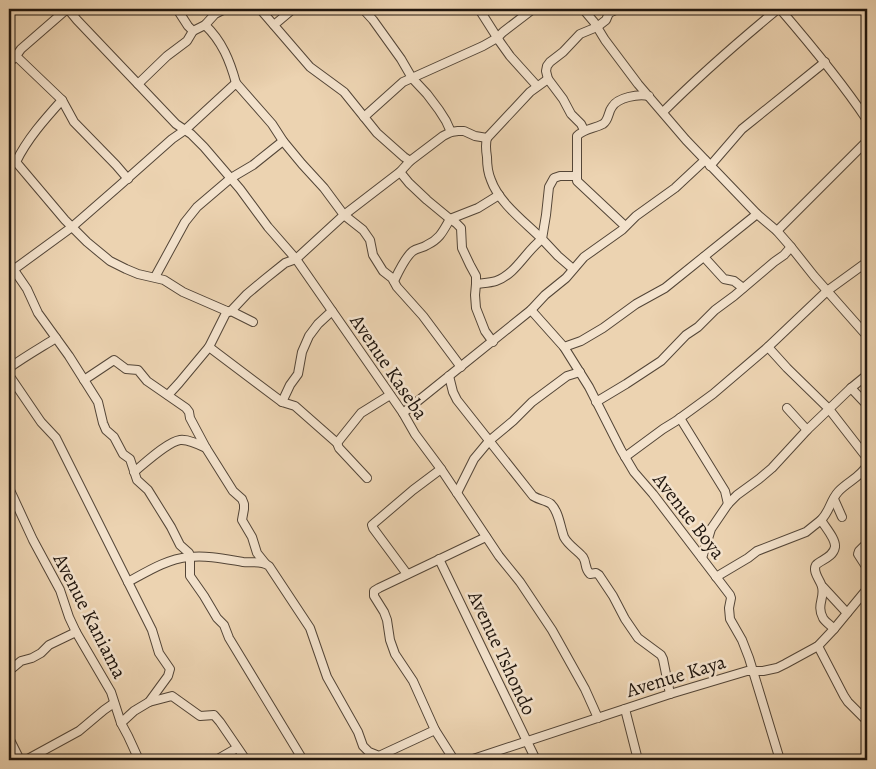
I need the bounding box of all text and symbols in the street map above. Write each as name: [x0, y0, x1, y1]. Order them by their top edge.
street label: Avenue Kaseba: [343, 308, 435, 426]
street label: Avenue Boya: [646, 466, 732, 565]
street label: Avenue Kaniama: [46, 548, 133, 684]
street label: Avenue Tshondo: [461, 586, 543, 719]
street label: Avenue Kaya: [622, 648, 730, 704]

